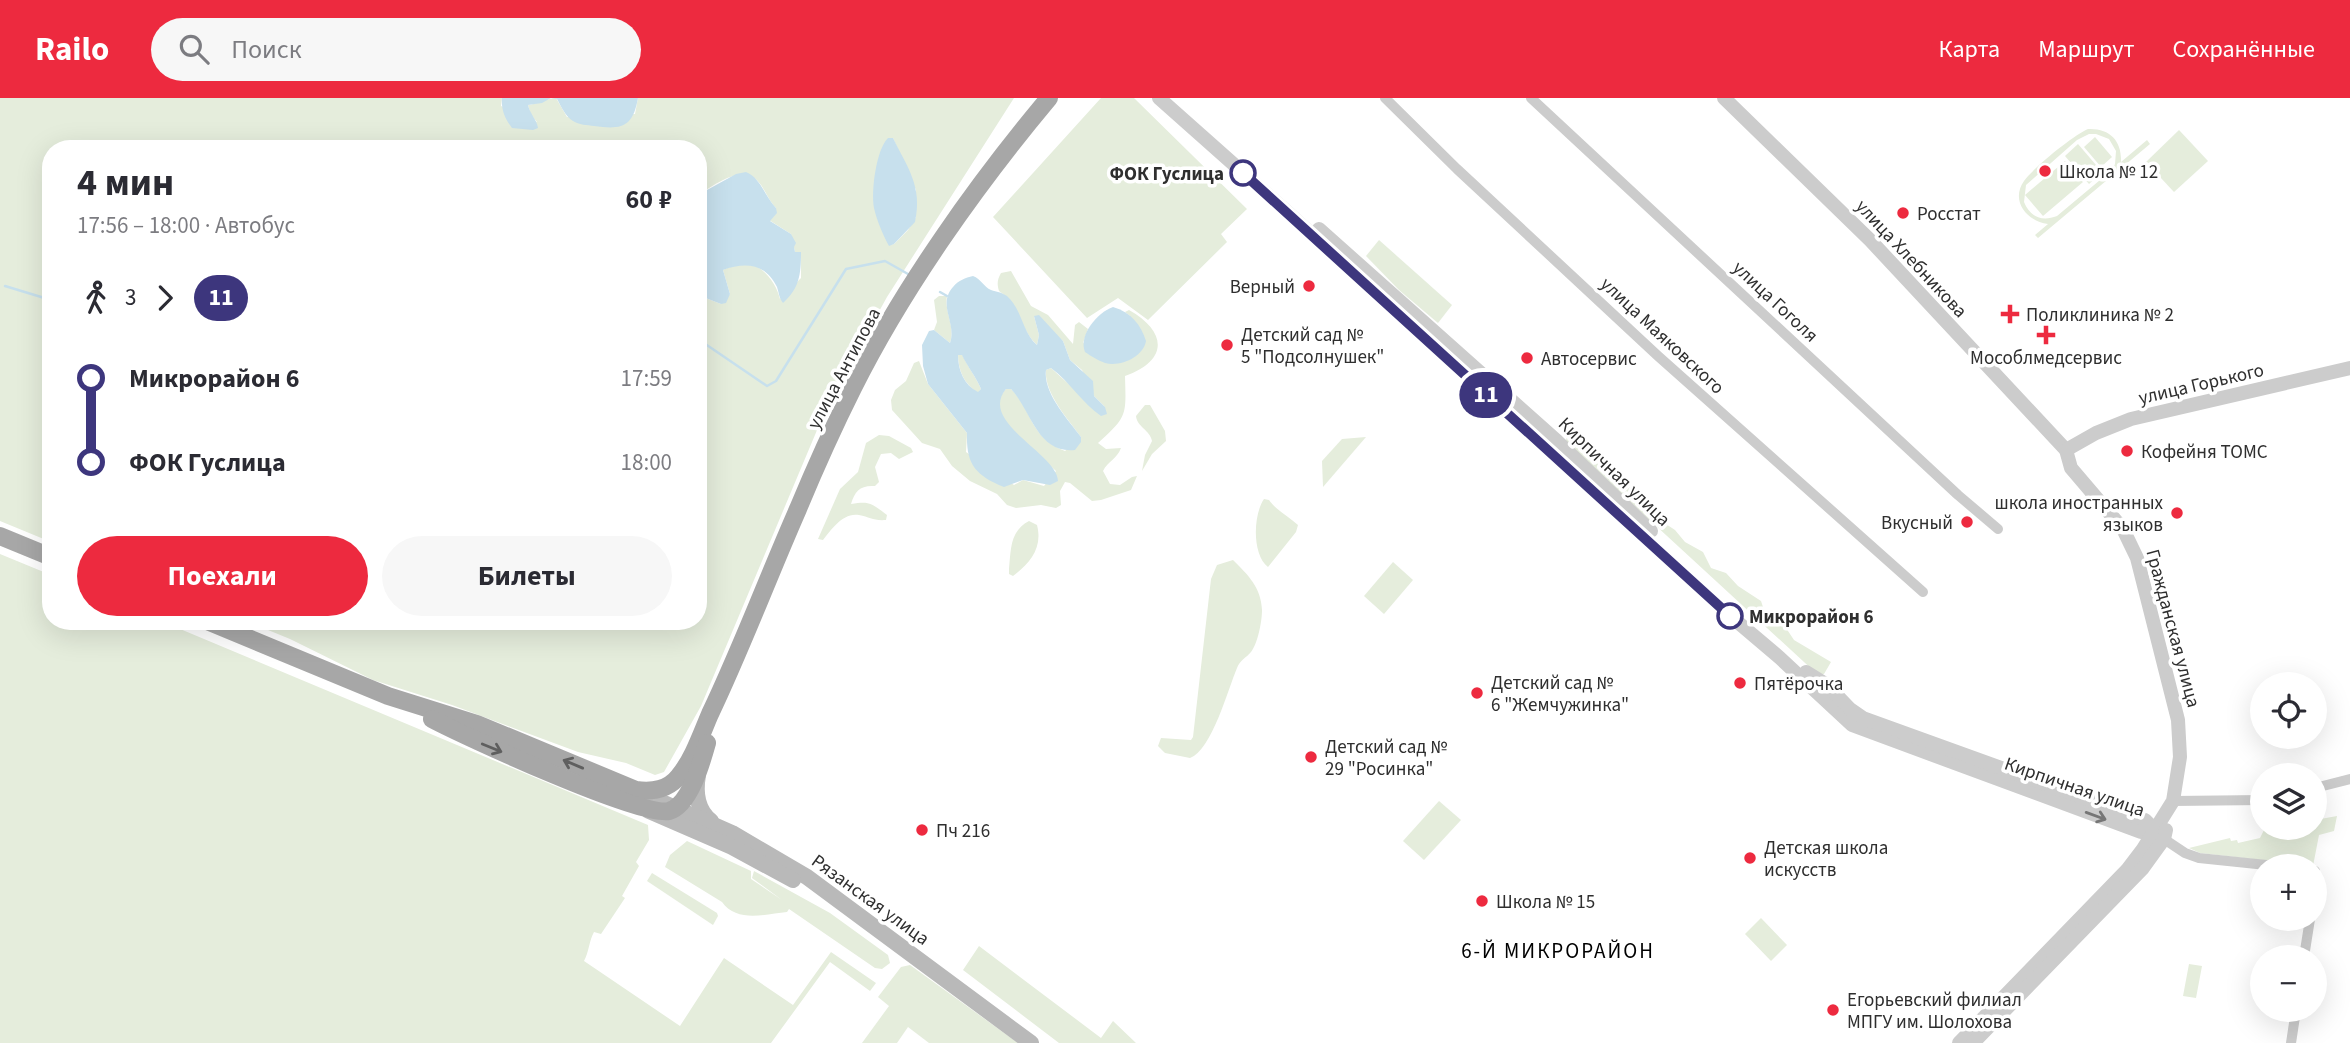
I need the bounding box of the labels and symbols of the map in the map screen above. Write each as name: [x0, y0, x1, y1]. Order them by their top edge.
place label: Школа № 12: [2059, 159, 2158, 186]
marker: ФОК Гуслица: [1230, 160, 1256, 186]
place label: ФОК Гуслица: [1109, 161, 1224, 188]
marker: Школа № 12: [2037, 163, 2053, 179]
street label: улица Хлебникова: [1849, 194, 1973, 324]
place label: Росстат: [1917, 201, 1981, 228]
marker: Росстат: [1895, 205, 1911, 221]
street label: улица Гоголя: [1726, 255, 1824, 349]
street label: улица Маяковского: [1594, 271, 1730, 401]
place label: Верный: [1230, 274, 1295, 301]
marker: Верный: [1301, 278, 1317, 294]
place label: Поликлиника № 2: [2026, 302, 2174, 329]
street label: улица Антипова: [801, 303, 888, 434]
marker: Поликлиника № 2: [2000, 304, 2020, 324]
place label: Детский сад № 5 "Подсолнушек": [1241, 322, 1384, 371]
marker: Мособлмедсервис: [2038, 327, 2054, 343]
marker: Детский сад № 5 "Подсолнушек": [1219, 337, 1235, 353]
place label: Мособлмедсервис: [1970, 345, 2122, 372]
place label: Автосервис: [1541, 346, 1637, 373]
marker: Автосервис: [1519, 350, 1535, 366]
street label: улица Горького: [2136, 357, 2267, 412]
line badge: 11: [1454, 372, 1518, 418]
street label: Кирпичная улица: [1552, 411, 1676, 533]
place label: Кофейня ТОМС: [2141, 439, 2268, 466]
marker: Кофейня ТОМС: [2119, 443, 2135, 459]
place label: школа иностранных языков: [1995, 490, 2164, 539]
marker: школа иностранных языков: [2169, 505, 2185, 521]
place label: Вкусный: [1881, 510, 1953, 537]
marker: Вкусный: [1959, 514, 1975, 530]
street label: Гражданская улица: [2138, 546, 2207, 711]
marker: Микрорайон 6: [1717, 603, 1743, 629]
place label: Микрорайон 6: [1749, 604, 1874, 631]
place label: Детский сад № 6 "Жемчужинка": [1491, 670, 1629, 719]
place label: Пятёрочка: [1754, 671, 1843, 698]
marker: Пятёрочка: [1732, 675, 1748, 691]
marker: Детский сад № 6 "Жемчужинка": [1469, 685, 1485, 701]
place label: Детский сад № 29 "Росинка": [1325, 734, 1447, 783]
one-way arrow: [481, 742, 503, 755]
marker: Детский сад № 29 "Росинка": [1303, 749, 1319, 765]
street label: Кирпичная улица: [2001, 751, 2148, 824]
one-way arrow: [563, 757, 585, 770]
one-way arrow: [2085, 811, 2107, 823]
place label: Пч 216: [936, 818, 990, 845]
marker: Пч 216: [914, 822, 930, 838]
place label: Детская школа искусств: [1764, 835, 1888, 884]
street label: Рязанская улица: [806, 848, 935, 952]
marker: Детская школа искусств: [1742, 850, 1758, 866]
place label: Школа № 15: [1496, 889, 1595, 916]
marker: Школа № 15: [1474, 893, 1490, 909]
district label: 6-Й МИКРОРАЙОН: [1461, 936, 1655, 966]
place label: Егорьевский филиал МПГУ им. Шолохова: [1847, 987, 2022, 1036]
marker: Егорьевский филиал МПГУ им. Шолохова: [1825, 1002, 1841, 1018]

